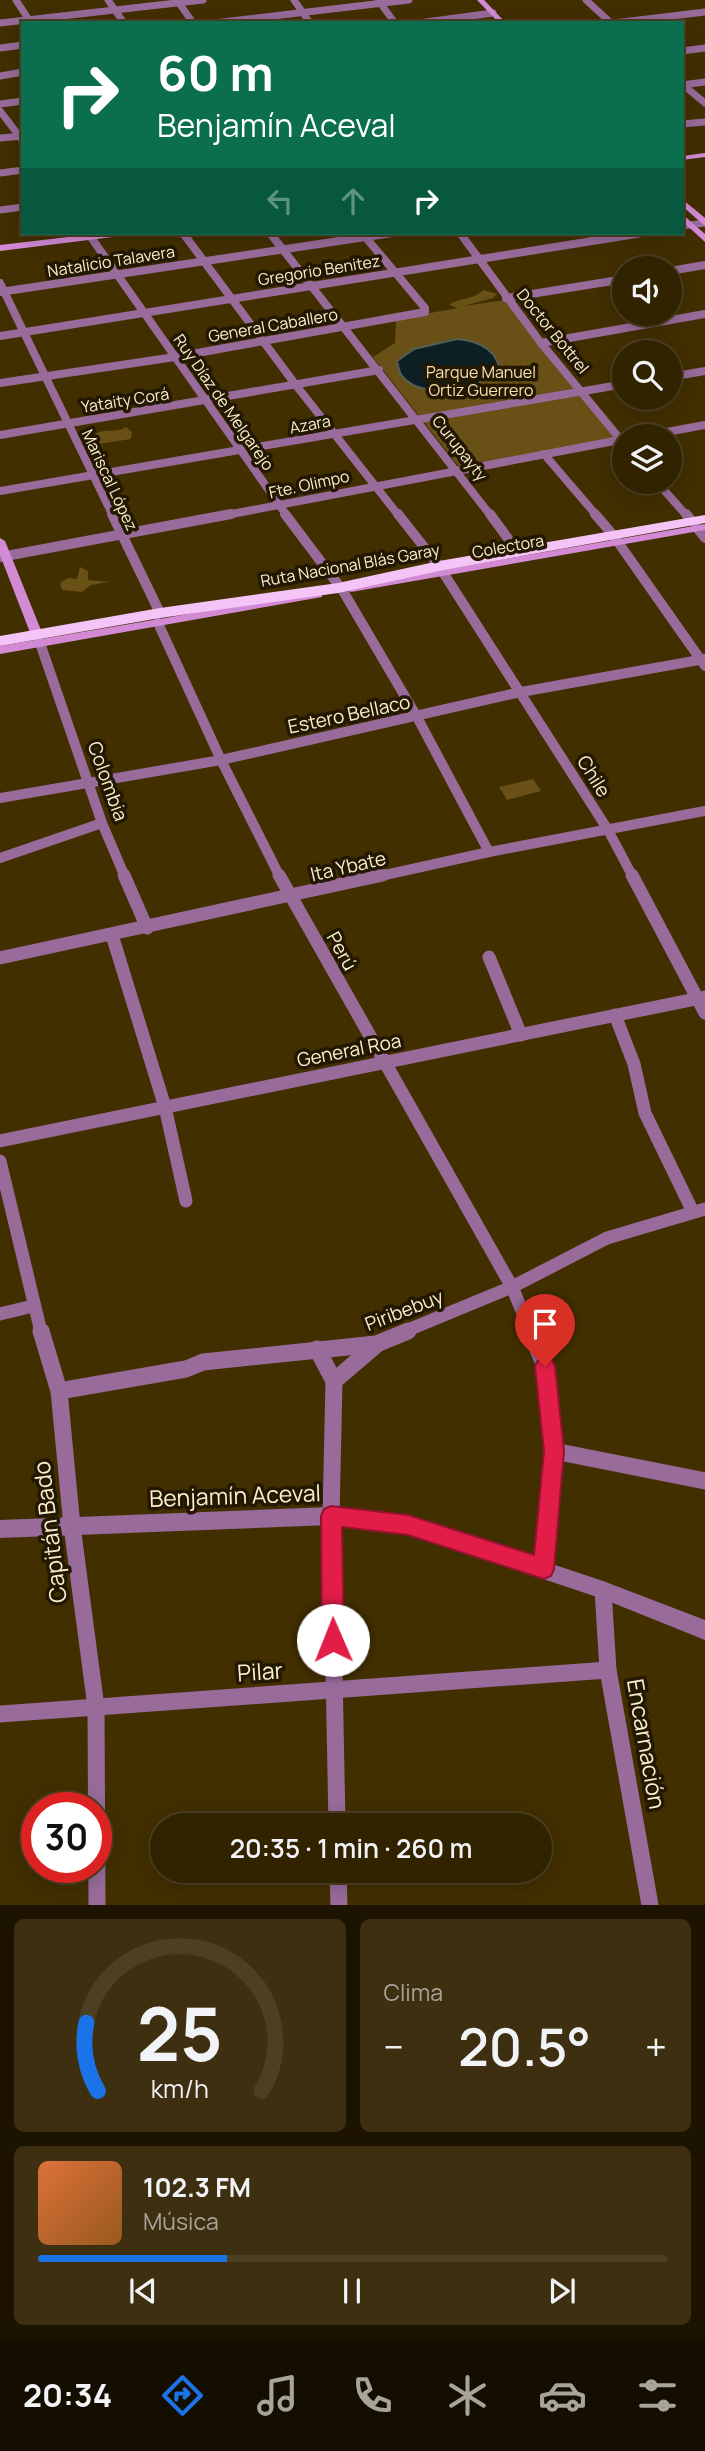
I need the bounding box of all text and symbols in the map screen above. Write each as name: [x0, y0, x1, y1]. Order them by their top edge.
text: 60 m: [157, 39, 274, 106]
icon: right: [42, 49, 133, 140]
text: Benjamín Aceval: [157, 103, 396, 147]
icon: left: [261, 182, 299, 220]
icon: ahead: [334, 182, 372, 220]
icon: right: [407, 182, 445, 220]
street label: Natalicio Talavera: [46, 240, 176, 282]
street label: Gregorio Benitez: [256, 249, 382, 291]
map controls: [612, 256, 682, 494]
button: sound: [612, 256, 682, 326]
street label: Doctor Bottrel: [512, 284, 594, 378]
street label: General Caballero: [207, 303, 339, 347]
street label: Ruy Díaz de Melgarejo: [169, 329, 279, 475]
button: search: [612, 340, 682, 410]
park label: Parque Manuel Ortiz Guerrero: [426, 361, 536, 401]
street label: Yataity Corá: [80, 382, 170, 418]
street label: Azara: [288, 409, 332, 439]
street label: Curupayty: [427, 411, 493, 486]
button: layers: [612, 424, 682, 494]
street label: Mariscal López: [77, 426, 143, 534]
street label: Fte. Olimpo: [267, 465, 351, 503]
street label: Colectora: [470, 529, 546, 563]
street label: Ruta Nacional Blás Garay: [259, 538, 442, 592]
street label: Estero Bellaco: [285, 688, 413, 740]
street label: Colombia: [82, 738, 134, 824]
street label: Chile: [571, 750, 617, 802]
street label: Ita Ybate: [308, 845, 388, 887]
street label: Perú: [321, 927, 363, 975]
street label: General Roa: [295, 1027, 403, 1073]
street label: Piribebuy: [361, 1283, 447, 1337]
pin: [515, 1294, 575, 1366]
icon: arrive: [526, 1305, 564, 1343]
street label: Capitán Bado: [24, 1459, 74, 1605]
street label: Benjamín Aceval: [149, 1476, 321, 1514]
position arrow: [296, 1603, 370, 1677]
street label: Pilar: [236, 1653, 284, 1689]
street label: Encarnación: [620, 1676, 674, 1812]
speed limit sign: 30: [21, 1792, 112, 1883]
text: 20:35 · 1 min · 260 m: [230, 1830, 472, 1866]
text: Clima: [384, 1976, 443, 2008]
text: 25: [137, 1984, 223, 2084]
text: 20.5°: [458, 2011, 591, 2082]
text: −: [384, 2020, 404, 2072]
text: +: [645, 2020, 667, 2072]
text: km/h: [151, 2071, 209, 2106]
text: 102.3 FM: [143, 2169, 251, 2205]
text: Música: [143, 2205, 219, 2237]
icon: previous: [124, 2272, 162, 2310]
icon: pause: [333, 2272, 371, 2310]
icon: next: [543, 2272, 581, 2310]
icon: directions: [158, 2371, 207, 2420]
icon: music: [253, 2371, 302, 2420]
icon: phone: [348, 2371, 397, 2420]
icon: climate: [443, 2371, 492, 2420]
icon: car: [538, 2371, 587, 2420]
icon: filters: [633, 2371, 682, 2420]
text: 20:34: [23, 2373, 112, 2417]

